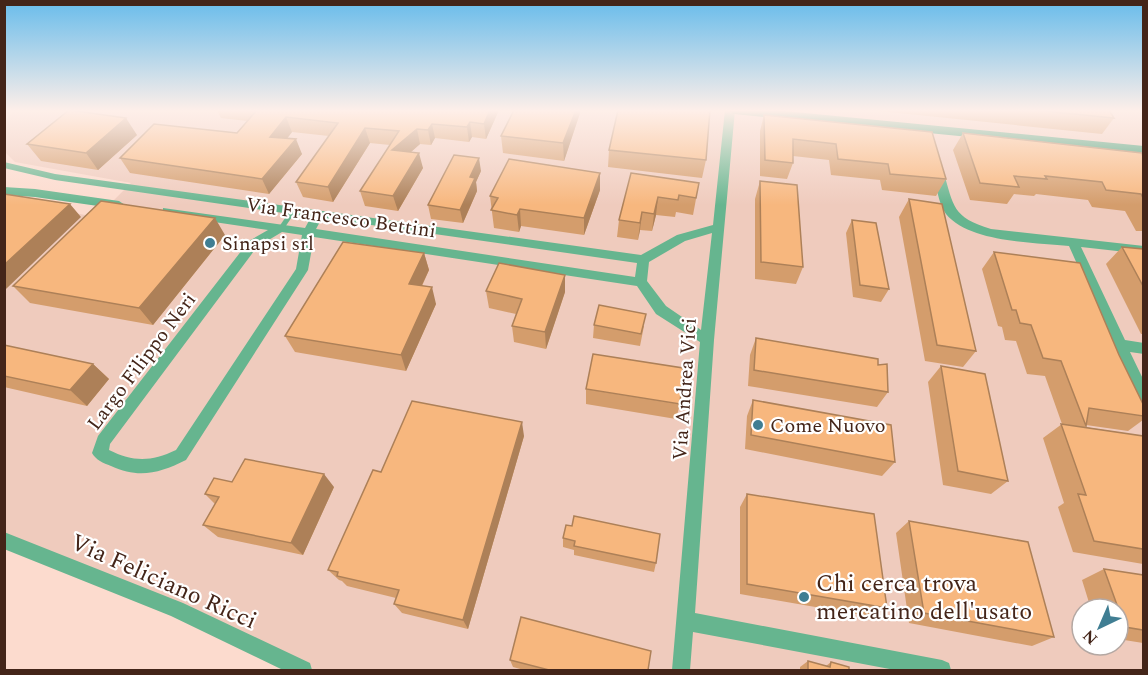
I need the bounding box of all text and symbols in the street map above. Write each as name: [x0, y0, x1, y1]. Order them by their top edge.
street label: Via Francesco Bettini: [244, 190, 438, 246]
place label: Sinapsi srl: [222, 229, 314, 259]
marker: Sinapsi srl: [203, 236, 217, 250]
street label: Largo Filippo Neri: [80, 286, 204, 437]
street label: Via Andrea Vici: [665, 317, 705, 461]
place label: Come Nuovo: [770, 411, 886, 441]
marker: Come Nuovo: [751, 418, 765, 432]
street label: Via Feliciano Ricci: [65, 525, 263, 639]
place label: Chi cerca trova mercatino dell'usato: [816, 566, 1032, 630]
marker: Chi cerca trova mercatino dell'usato: [797, 590, 811, 604]
north arrow: [1070, 597, 1130, 657]
text: N: [1077, 624, 1103, 650]

